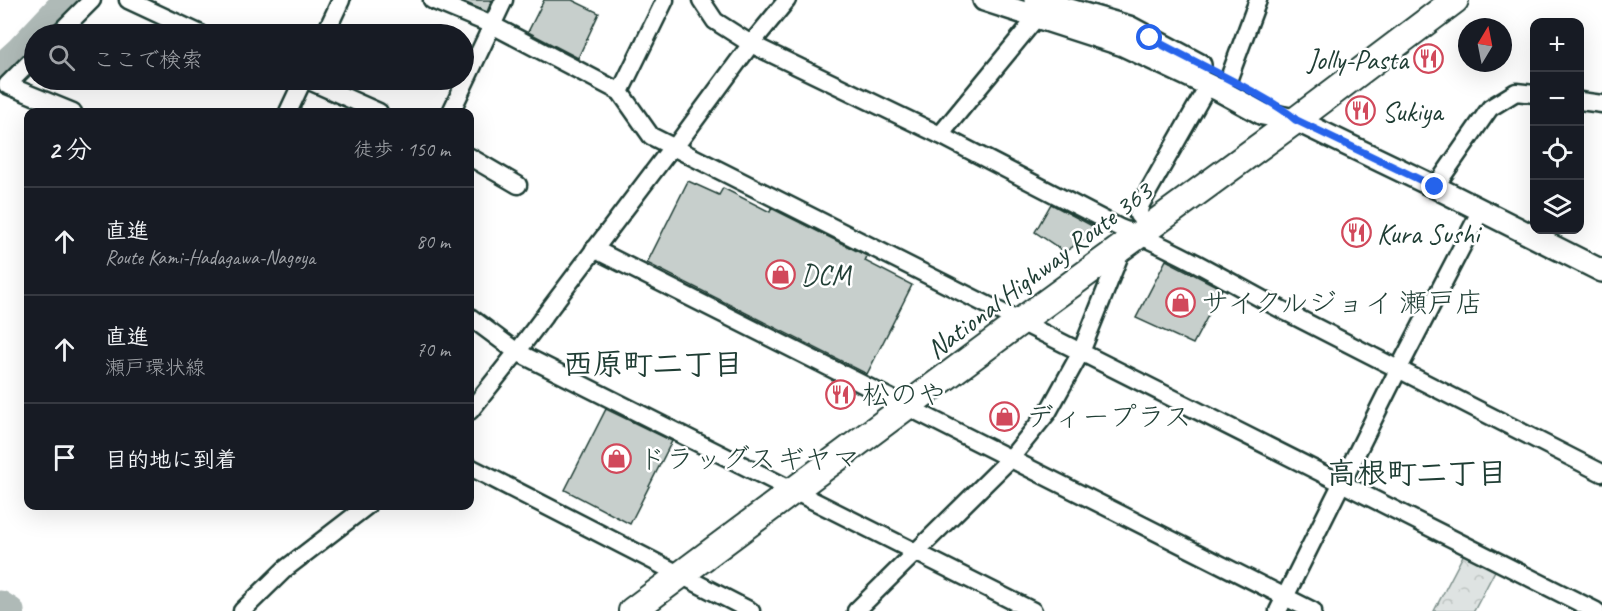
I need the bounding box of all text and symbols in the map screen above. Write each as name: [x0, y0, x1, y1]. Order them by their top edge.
north arrow: [1458, 18, 1512, 72]
map controls: [1530, 18, 1584, 234]
button: +: [1530, 18, 1584, 72]
search box: [24, 24, 474, 90]
route start: [1136, 24, 1162, 50]
icon: search: [45, 41, 78, 74]
place label: Jolly-Pasta: [1306, 42, 1410, 77]
restaurant icon: Jolly-Pasta: [1413, 43, 1445, 75]
text: ここで検索: [93, 46, 203, 74]
button: −: [1530, 72, 1584, 126]
place label: Sukiya: [1382, 94, 1445, 129]
restaurant icon: Sukiya: [1345, 95, 1377, 127]
button: locate: [1530, 126, 1584, 180]
text: 2 分: [48, 133, 92, 166]
text: 徒歩 · 150 m: [354, 137, 450, 162]
street label: National Highway Route 363: [919, 172, 1161, 366]
route end: [1421, 173, 1447, 199]
button: layers: [1530, 180, 1584, 234]
place label: Kura Sushi: [1377, 216, 1483, 251]
text: 直進: [105, 217, 149, 245]
restaurant icon: Kura Sushi: [1340, 217, 1372, 249]
icon: ahead: [48, 225, 81, 258]
text: 80 m: [416, 229, 450, 254]
text: Route Kami-Hadagawa-Nagoya: [105, 245, 315, 270]
place label: DCM: [801, 257, 853, 292]
shop icon: DCM: [764, 258, 796, 290]
place label: サイクルジョイ 瀬戸店: [1201, 285, 1483, 320]
shop icon: サイクルジョイ 瀬戸店: [1164, 286, 1196, 318]
text: 直進: [105, 323, 149, 351]
icon: ahead: [48, 333, 81, 366]
text: 70 m: [416, 337, 450, 362]
district label: 西原町二丁目: [563, 345, 743, 383]
text: 瀬戸環状線: [105, 355, 205, 380]
place label: 松のや: [862, 377, 946, 412]
restaurant icon: 松のや: [825, 378, 857, 410]
place label: ディープラス: [1026, 399, 1192, 434]
shop icon: ディープラス: [989, 400, 1021, 432]
icon: arrive: [48, 441, 81, 474]
place label: ドラッグスギヤマ: [638, 441, 860, 476]
shop icon: ドラッグスギヤマ: [601, 442, 633, 474]
text: 目的地に到着: [105, 446, 237, 474]
district label: 高根町二丁目: [1327, 454, 1507, 492]

